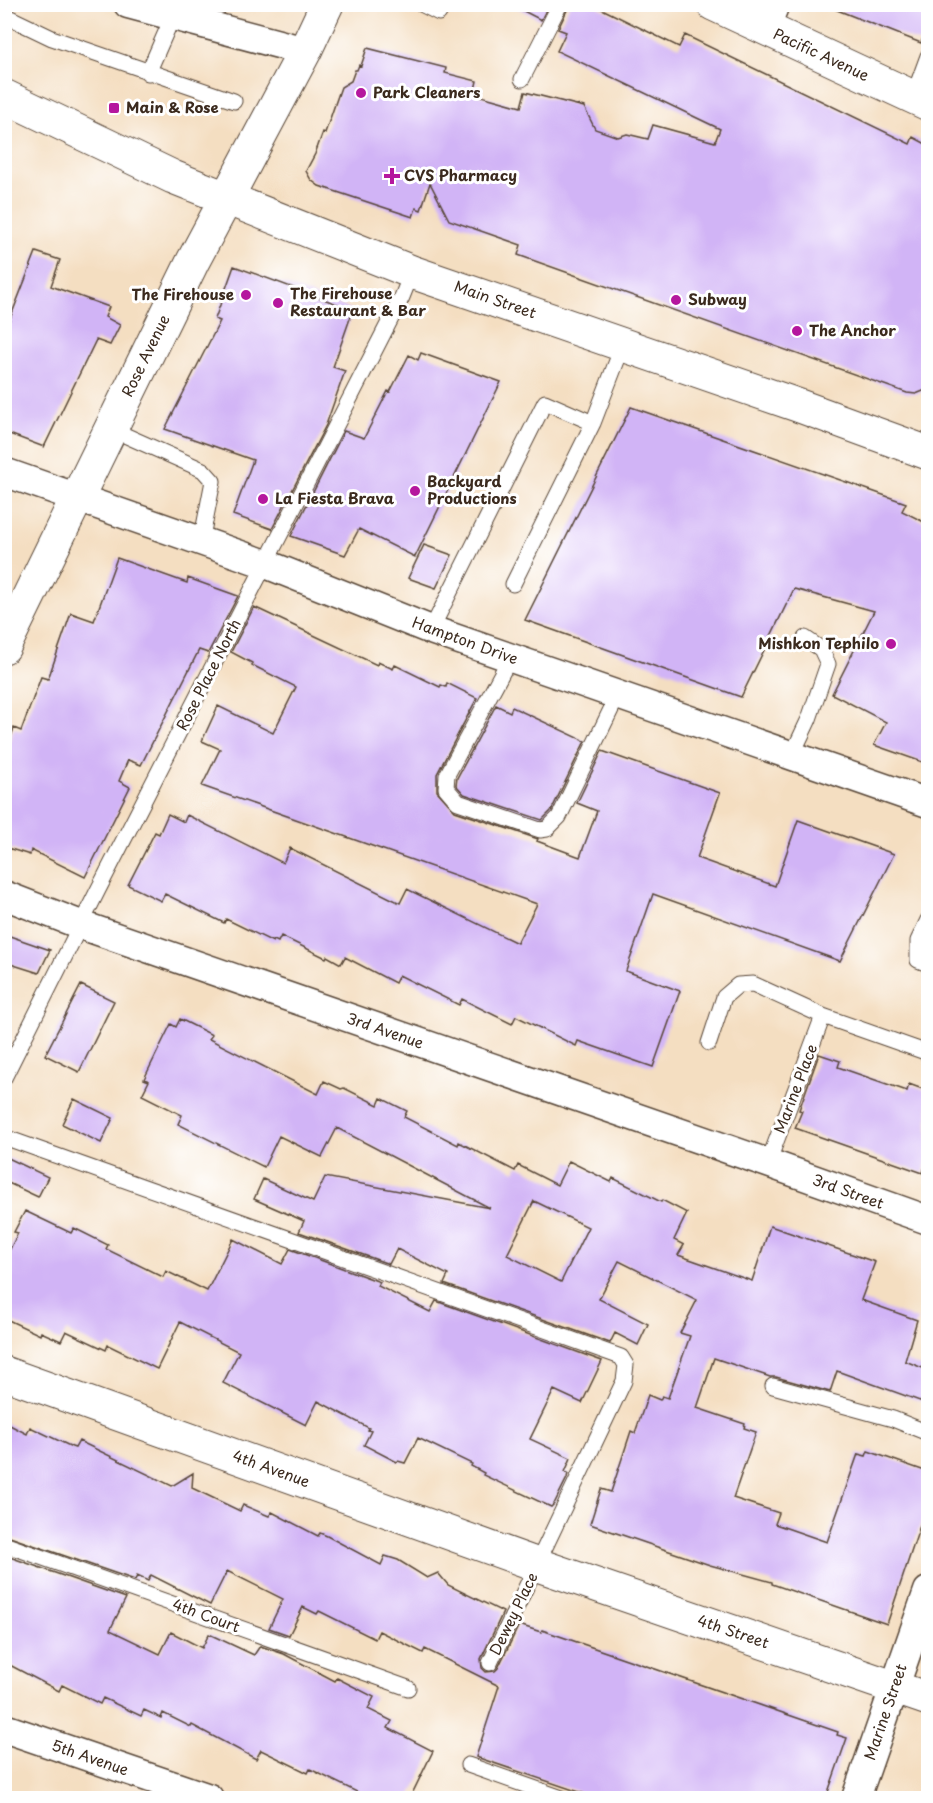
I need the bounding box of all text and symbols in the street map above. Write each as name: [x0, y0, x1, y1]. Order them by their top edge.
street label: Pacific Avenue: [770, 21, 873, 86]
place label: Park Cleaners: [373, 80, 480, 103]
marker: Park Cleaners: [354, 86, 368, 100]
place label: Main & Rose: [126, 95, 219, 118]
marker: Main & Rose: [107, 101, 121, 115]
place label: CVS Pharmacy: [404, 163, 517, 186]
marker: CVS Pharmacy: [385, 169, 399, 183]
street label: Main Street: [451, 274, 540, 323]
place label: The Firehouse Restaurant & Bar: [290, 281, 426, 321]
place label: The Firehouse: [132, 282, 234, 305]
place label: Subway: [688, 287, 747, 310]
marker: The Firehouse: [239, 288, 253, 302]
marker: Subway: [669, 293, 683, 307]
marker: The Firehouse Restaurant & Bar: [271, 296, 285, 310]
street label: Rose Avenue: [115, 310, 175, 401]
place label: The Anchor: [809, 318, 896, 341]
marker: The Anchor: [790, 324, 804, 338]
place label: Backyard Productions: [427, 469, 517, 509]
marker: Backyard Productions: [408, 484, 422, 498]
place label: La Fiesta Brava: [275, 486, 395, 509]
marker: La Fiesta Brava: [256, 492, 270, 506]
street label: Hampton Drive: [409, 610, 522, 669]
street label: Rose Place North: [170, 614, 246, 734]
place label: Mishkon Tephilo: [758, 631, 879, 654]
marker: Mishkon Tephilo: [884, 637, 898, 651]
street label: 3rd Avenue: [344, 1006, 427, 1054]
street label: Marine Place: [767, 1040, 822, 1137]
street label: 3rd Street: [810, 1167, 888, 1214]
street label: 4th Avenue: [230, 1443, 313, 1492]
street label: Dewey Place: [483, 1568, 543, 1659]
street label: 4th Court: [170, 1592, 244, 1637]
street label: 4th Street: [695, 1608, 772, 1654]
street label: Marine Street: [857, 1660, 912, 1763]
street label: 5th Avenue: [49, 1733, 132, 1781]

